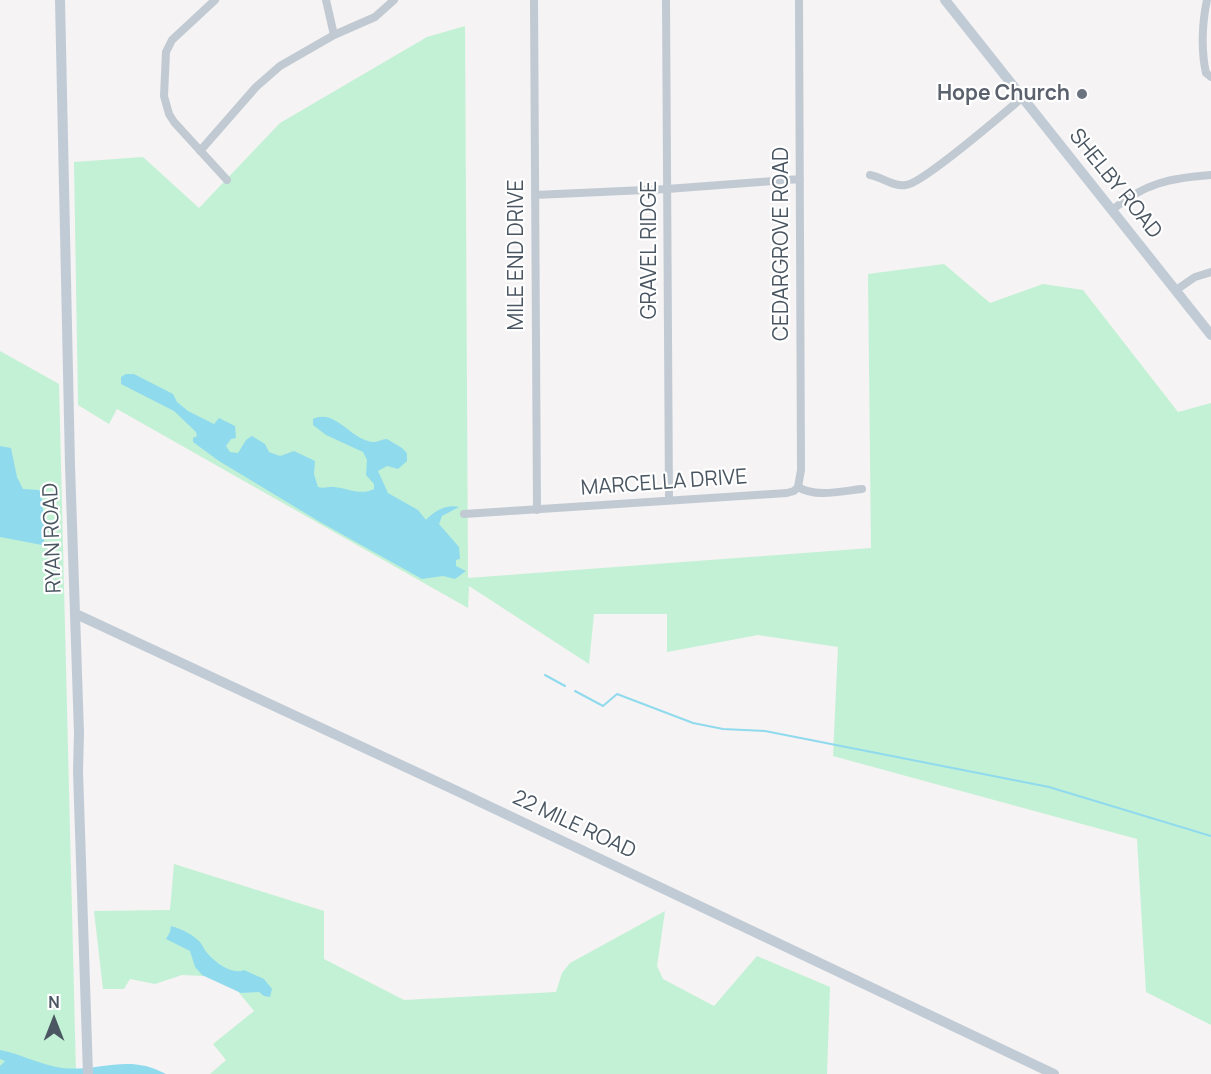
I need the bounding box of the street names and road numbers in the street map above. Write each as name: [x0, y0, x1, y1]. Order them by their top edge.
street label: SHELBY ROAD: [1063, 124, 1167, 244]
street label: CEDARGROVE ROAD: [769, 147, 795, 341]
street label: MILE END DRIVE: [504, 180, 530, 330]
street label: GRAVEL RIDGE: [637, 181, 663, 319]
street label: MARCELLA DRIVE: [580, 465, 748, 501]
street label: RYAN ROAD: [38, 482, 68, 594]
street label: 22 MILE ROAD: [508, 785, 640, 865]

